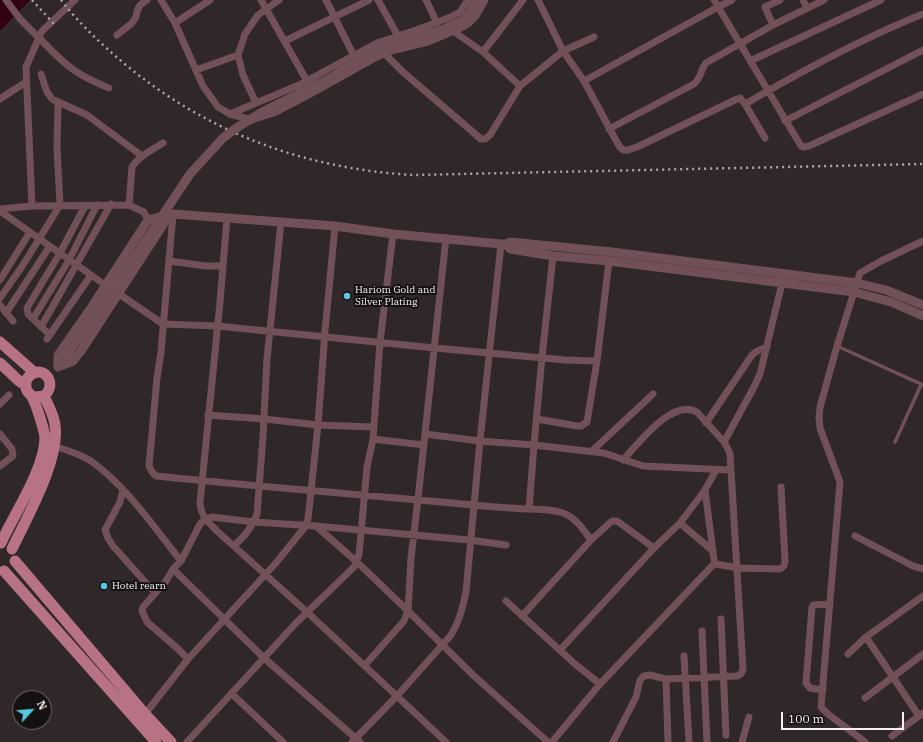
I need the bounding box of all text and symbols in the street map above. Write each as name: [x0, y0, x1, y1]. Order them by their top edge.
place label: Hariom Gold and Silver Plating: [355, 284, 436, 308]
marker: Hariom Gold and Silver Plating: [342, 291, 352, 301]
place label: Hotel rearn: [112, 580, 166, 592]
marker: Hotel rearn: [99, 581, 109, 591]
north arrow: [12, 690, 52, 730]
text: N: [34, 698, 50, 712]
scale bar: [783, 704, 906, 730]
text: 100 m: [788, 711, 824, 726]

